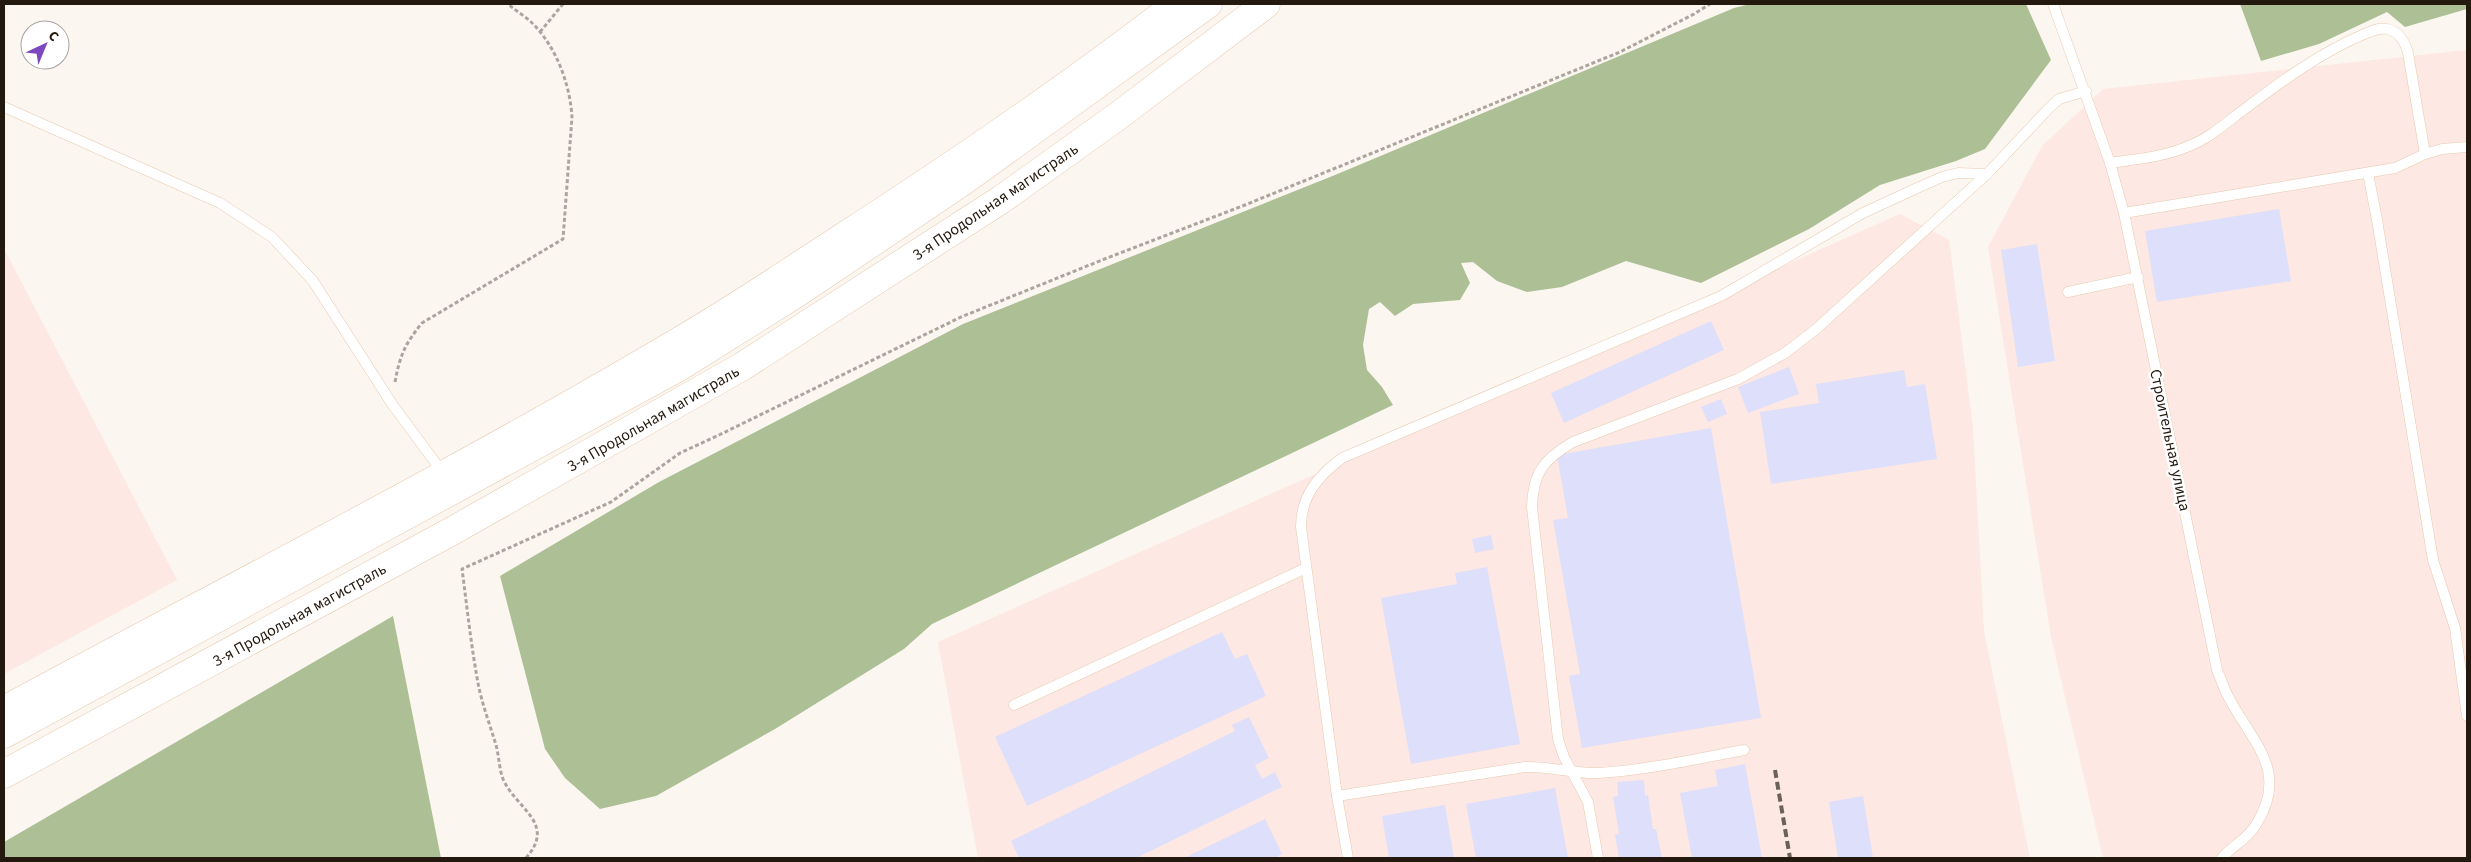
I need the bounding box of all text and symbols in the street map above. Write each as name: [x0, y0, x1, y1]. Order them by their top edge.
north arrow: [20, 20, 70, 70]
text: С: [43, 26, 63, 46]
street label: 3-я Продольная магистраль: [908, 138, 1083, 266]
street label: 3-я Продольная магистраль: [563, 360, 744, 477]
street label: Строительная улица: [2144, 367, 2196, 513]
street label: 3-я Продольная магистраль: [209, 558, 390, 672]

